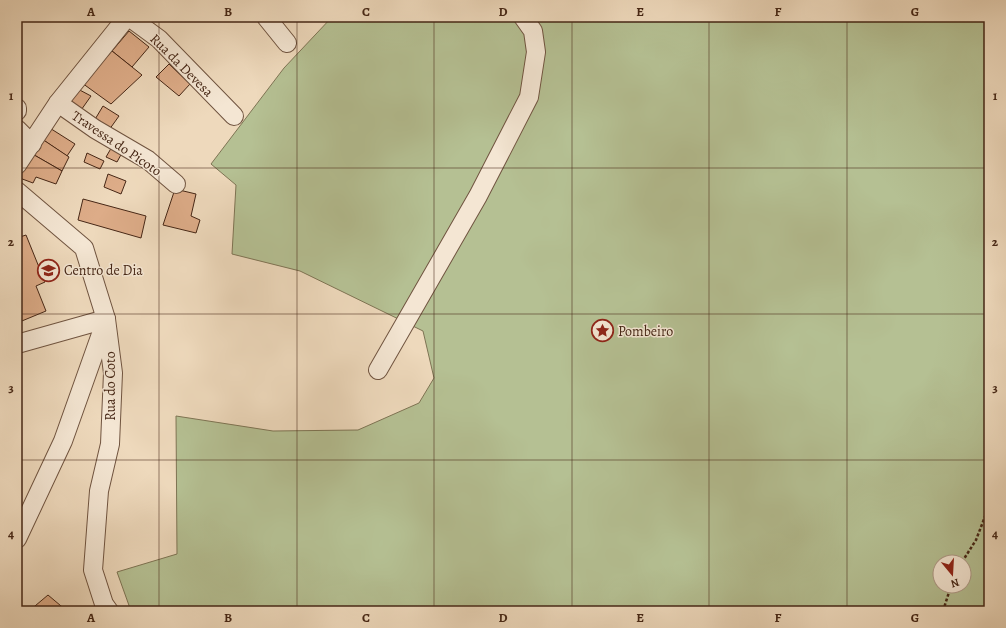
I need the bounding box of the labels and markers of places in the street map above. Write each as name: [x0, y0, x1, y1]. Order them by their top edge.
school or university icon: Centro de Dia: [36, 257, 62, 283]
place label: Centro de Dia: [64, 261, 143, 280]
place icon: Pombeiro: [590, 318, 616, 344]
place label: Pombeiro: [618, 322, 673, 341]

